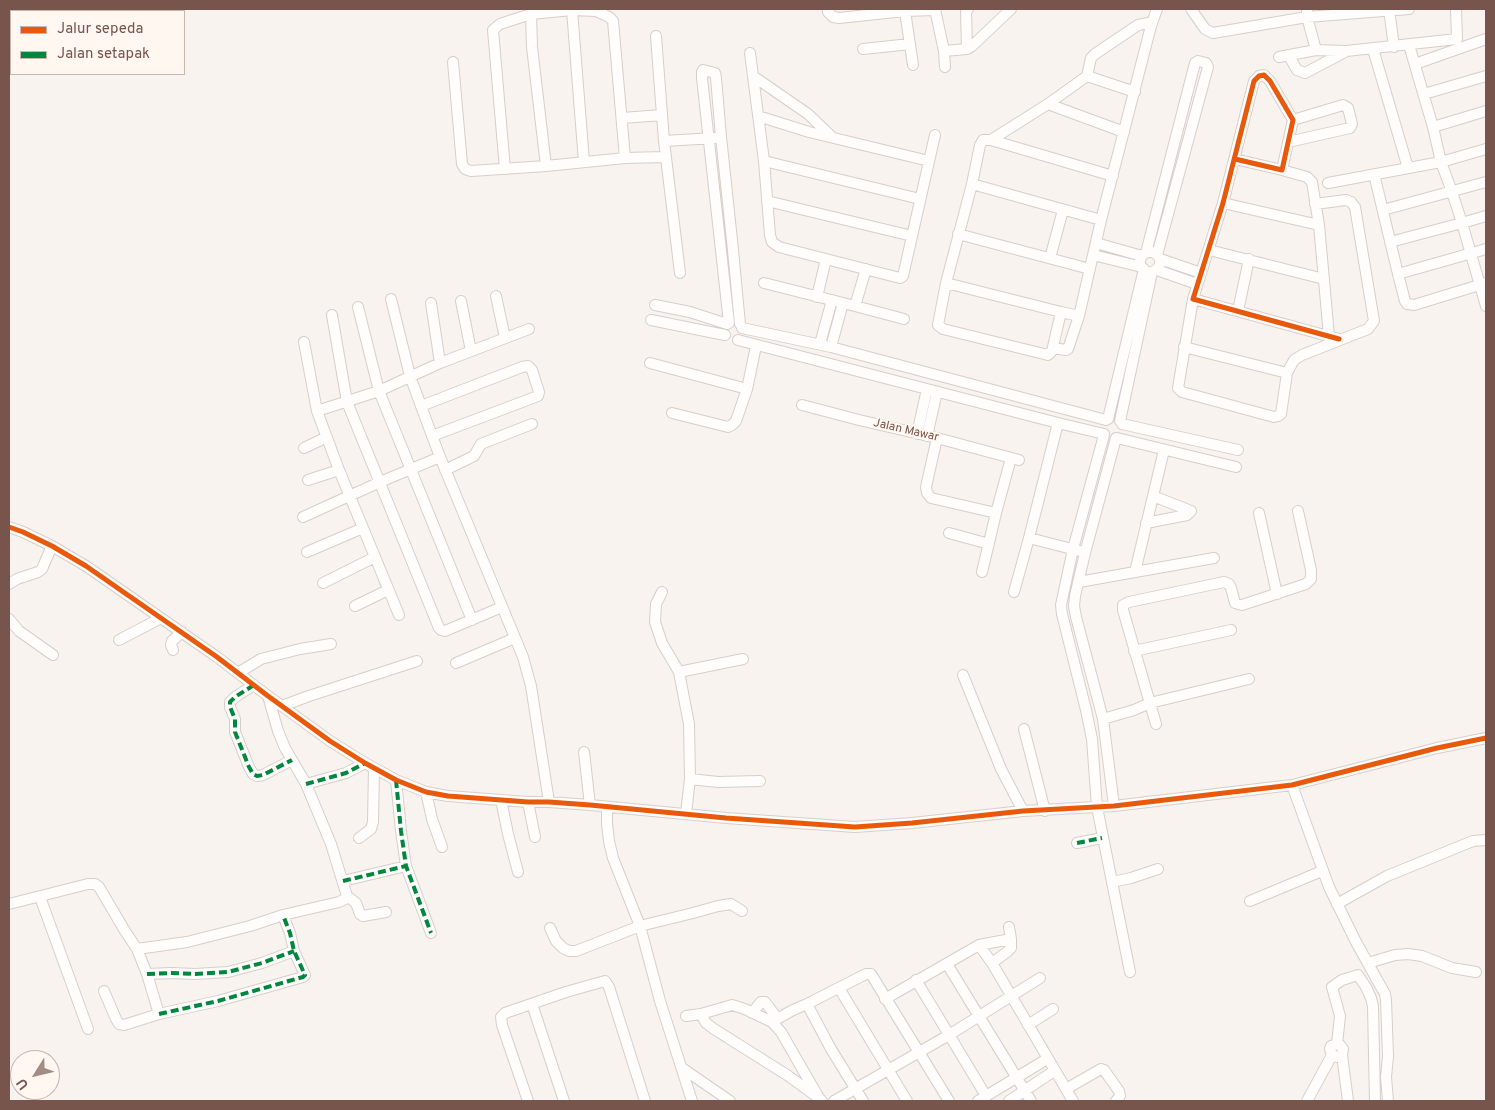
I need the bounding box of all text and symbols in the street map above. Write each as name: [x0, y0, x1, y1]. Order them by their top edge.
legend: [10, 10, 185, 75]
text: Jalur sepeda: [57, 20, 143, 39]
text: Jalan setapak: [57, 45, 150, 64]
street label: Jalan Mawar: [872, 416, 940, 446]
north arrow: [10, 1050, 60, 1100]
text: U: [13, 1074, 33, 1093]

